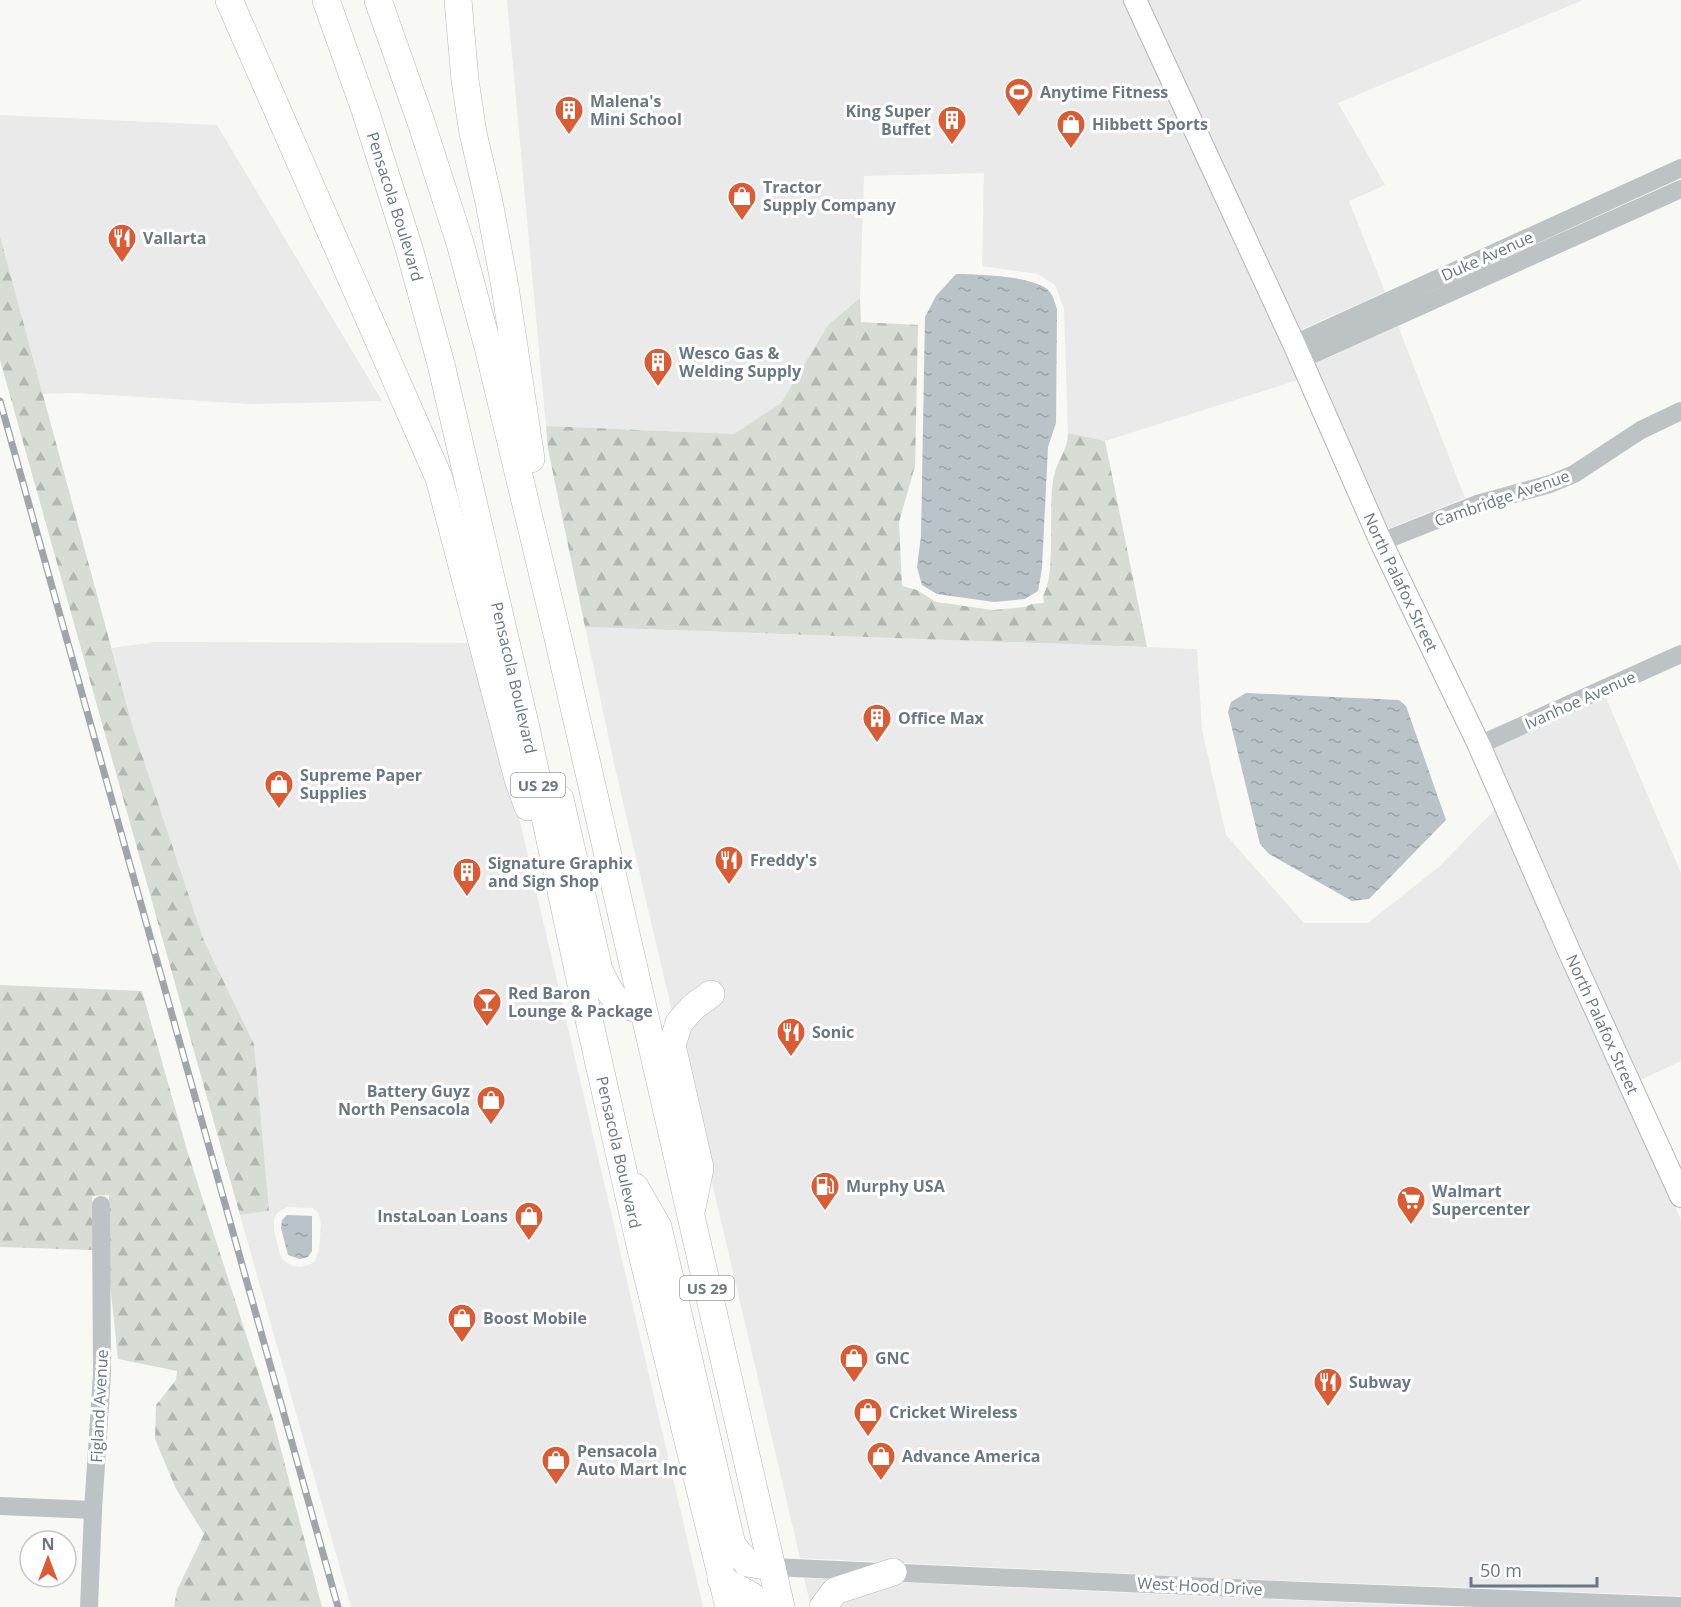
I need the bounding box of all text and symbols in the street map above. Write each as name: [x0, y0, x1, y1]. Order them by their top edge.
sports icon: Anytime Fitness: [1003, 76, 1035, 118]
place label: Anytime Fitness: [1040, 81, 1168, 103]
place label: Malena's Mini School: [590, 90, 682, 130]
building icon: Malena's Mini School: [553, 94, 585, 136]
place label: King Super Buffet: [846, 100, 931, 140]
building icon: King Super Buffet: [936, 104, 968, 146]
shop icon: Hibbett Sports: [1055, 108, 1087, 150]
place label: Hibbett Sports: [1092, 113, 1208, 135]
street label: Pensacola Boulevard: [362, 129, 429, 284]
place label: Tractor Supply Company: [763, 176, 897, 216]
shop icon: Tractor Supply Company: [726, 180, 758, 222]
restaurant icon: Vallarta: [106, 222, 138, 264]
street label: Duke Avenue: [1437, 226, 1537, 286]
place label: Vallarta: [143, 227, 206, 249]
place label: Wesco Gas & Welding Supply: [679, 342, 802, 382]
building icon: Wesco Gas & Welding Supply: [642, 346, 674, 388]
street label: Cambridge Avenue: [1432, 465, 1572, 531]
street label: North Palafox Street: [1358, 509, 1443, 656]
street label: Pensacola Boulevard: [486, 600, 542, 756]
street label: Ivanhoe Avenue: [1521, 666, 1639, 734]
building icon: Office Max: [861, 702, 893, 744]
place label: Office Max: [898, 707, 985, 729]
place label: Supreme Paper Supplies: [300, 764, 422, 804]
shop icon: Supreme Paper Supplies: [263, 768, 295, 810]
road number: US 29: [511, 773, 565, 797]
restaurant icon: Freddy's: [713, 844, 745, 886]
place label: Freddy's: [750, 849, 817, 871]
place label: Signature Graphix and Sign Shop: [488, 852, 633, 892]
building icon: Signature Graphix and Sign Shop: [451, 856, 483, 898]
street label: North Palafox Street: [1561, 951, 1644, 1098]
place label: Red Baron Lounge & Package: [508, 982, 653, 1022]
bar icon: Red Baron Lounge & Package: [471, 986, 503, 1028]
restaurant icon: Sonic: [775, 1016, 807, 1058]
place label: Sonic: [812, 1021, 854, 1043]
street label: Pensacola Boulevard: [591, 1074, 647, 1230]
place label: Battery Guyz North Pensacola: [338, 1080, 470, 1120]
shop icon: Battery Guyz North Pensacola: [475, 1084, 507, 1126]
fuel station icon: Murphy USA: [809, 1170, 841, 1212]
place label: Murphy USA: [846, 1175, 946, 1197]
place label: Walmart Supercenter: [1432, 1180, 1530, 1220]
supermarket icon: Walmart Supercenter: [1395, 1184, 1427, 1226]
shop icon: InstaLoan Loans: [513, 1200, 545, 1242]
place label: InstaLoan Loans: [377, 1205, 508, 1227]
road number: US 29: [680, 1276, 734, 1300]
shop icon: Boost Mobile: [446, 1302, 478, 1344]
place label: Boost Mobile: [483, 1307, 587, 1329]
shop icon: GNC: [838, 1342, 870, 1384]
place label: GNC: [875, 1347, 910, 1369]
street label: Figland Avenue: [85, 1349, 113, 1463]
restaurant icon: Subway: [1312, 1366, 1344, 1408]
place label: Subway: [1349, 1371, 1412, 1393]
shop icon: Cricket Wireless: [852, 1396, 884, 1438]
place label: Cricket Wireless: [889, 1401, 1017, 1423]
place label: Pensacola Auto Mart Inc: [577, 1440, 687, 1480]
shop icon: Advance America: [865, 1440, 897, 1482]
shop icon: Pensacola Auto Mart Inc: [540, 1444, 572, 1486]
place label: Advance America: [902, 1445, 1041, 1467]
north arrow: [18, 1529, 78, 1589]
text: N: [41, 1533, 55, 1555]
scale bar: [1471, 1550, 1597, 1588]
text: 50 m: [1480, 1558, 1522, 1582]
street label: West Hood Drive: [1137, 1572, 1263, 1600]

